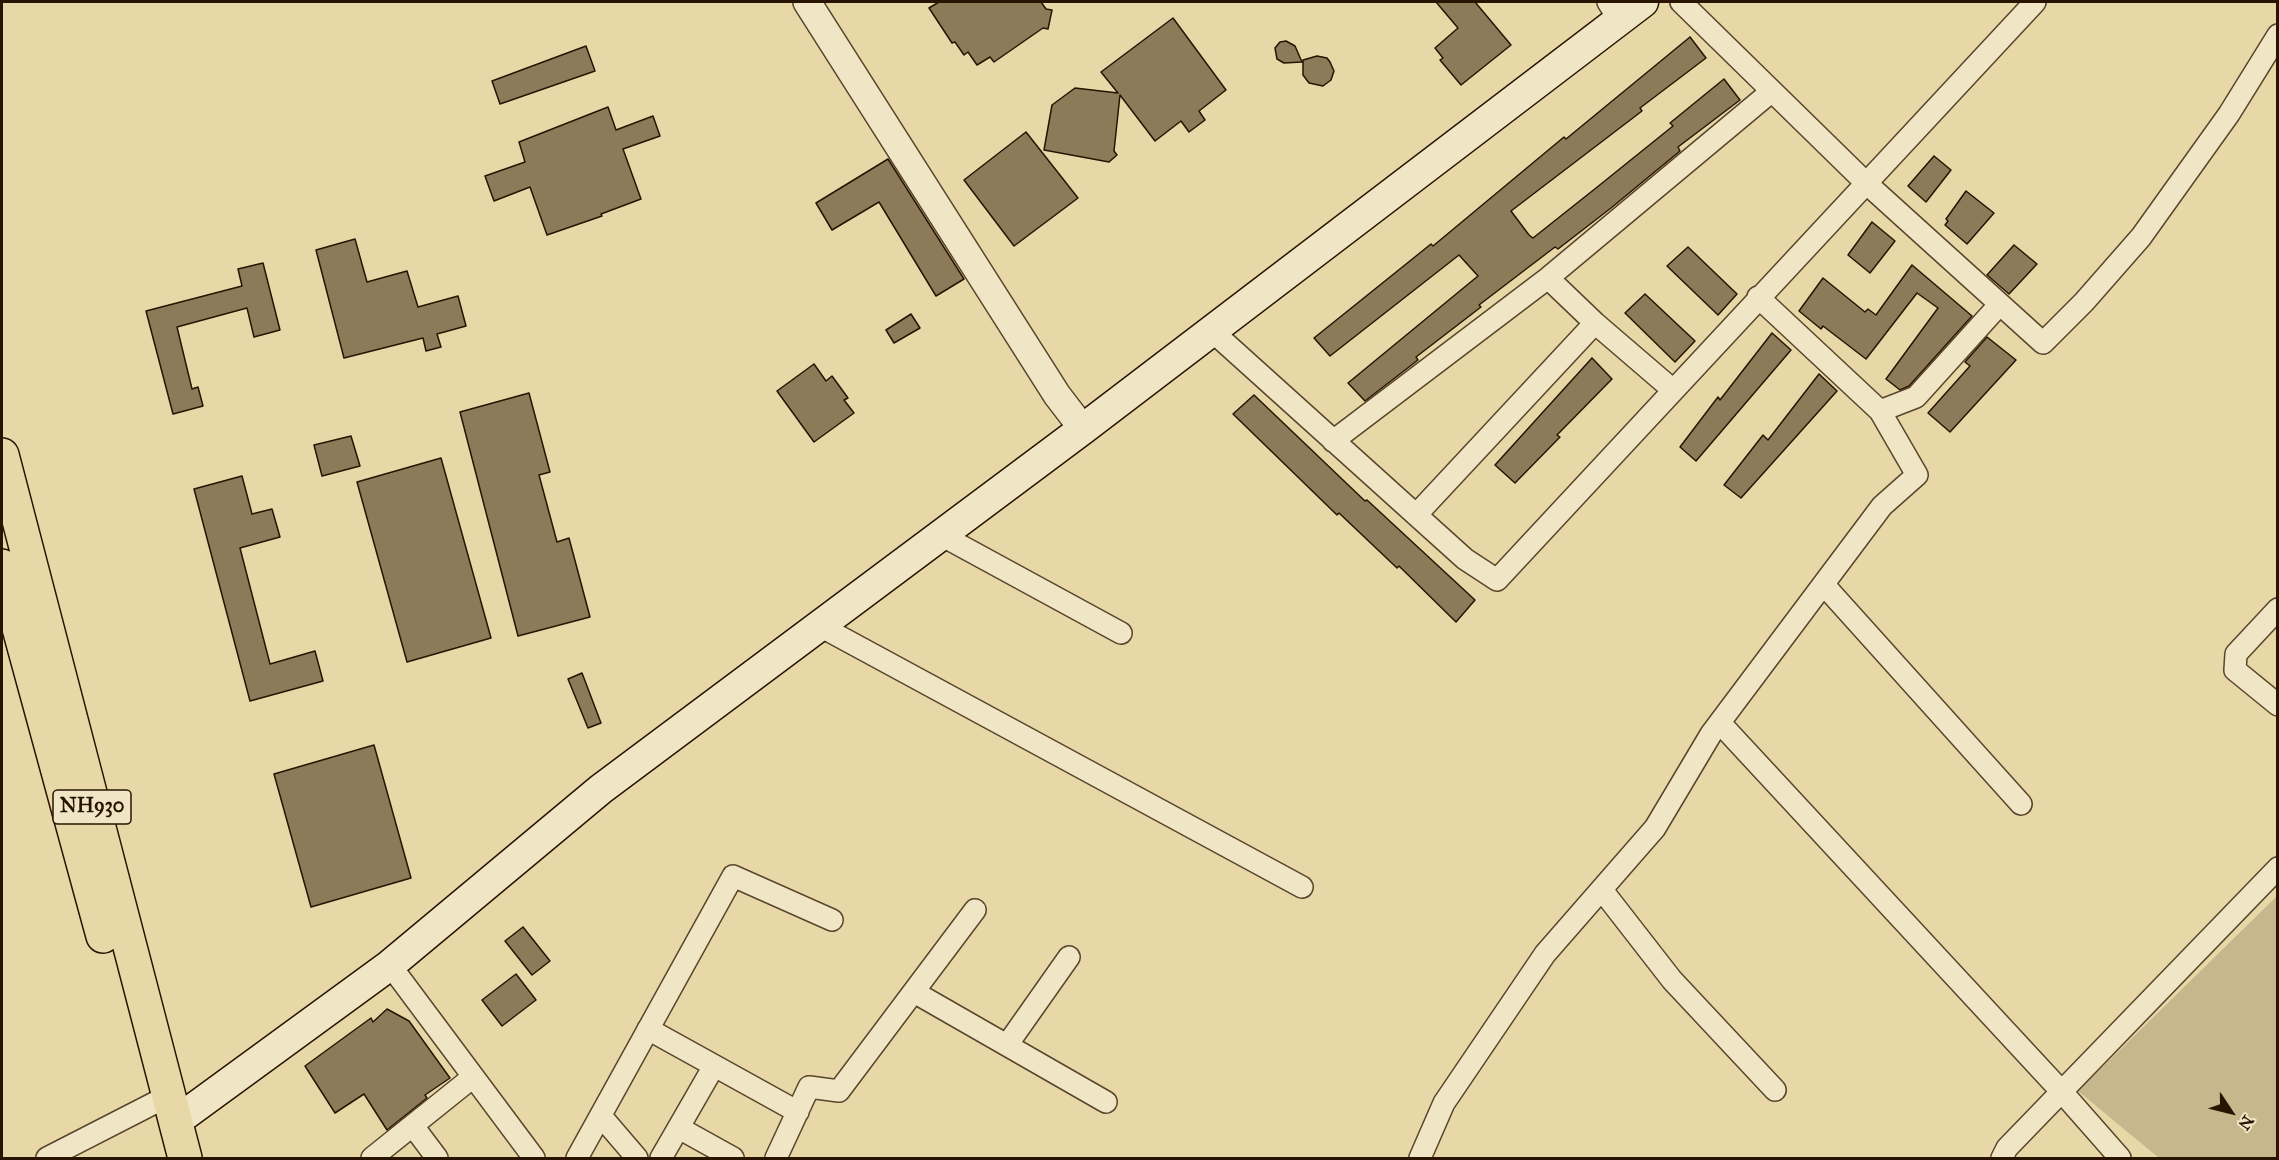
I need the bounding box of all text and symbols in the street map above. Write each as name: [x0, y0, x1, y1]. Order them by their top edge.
road number: NH930: [53, 790, 131, 824]
north arrow: [2201, 1082, 2261, 1142]
text: N: [2234, 1112, 2258, 1134]

